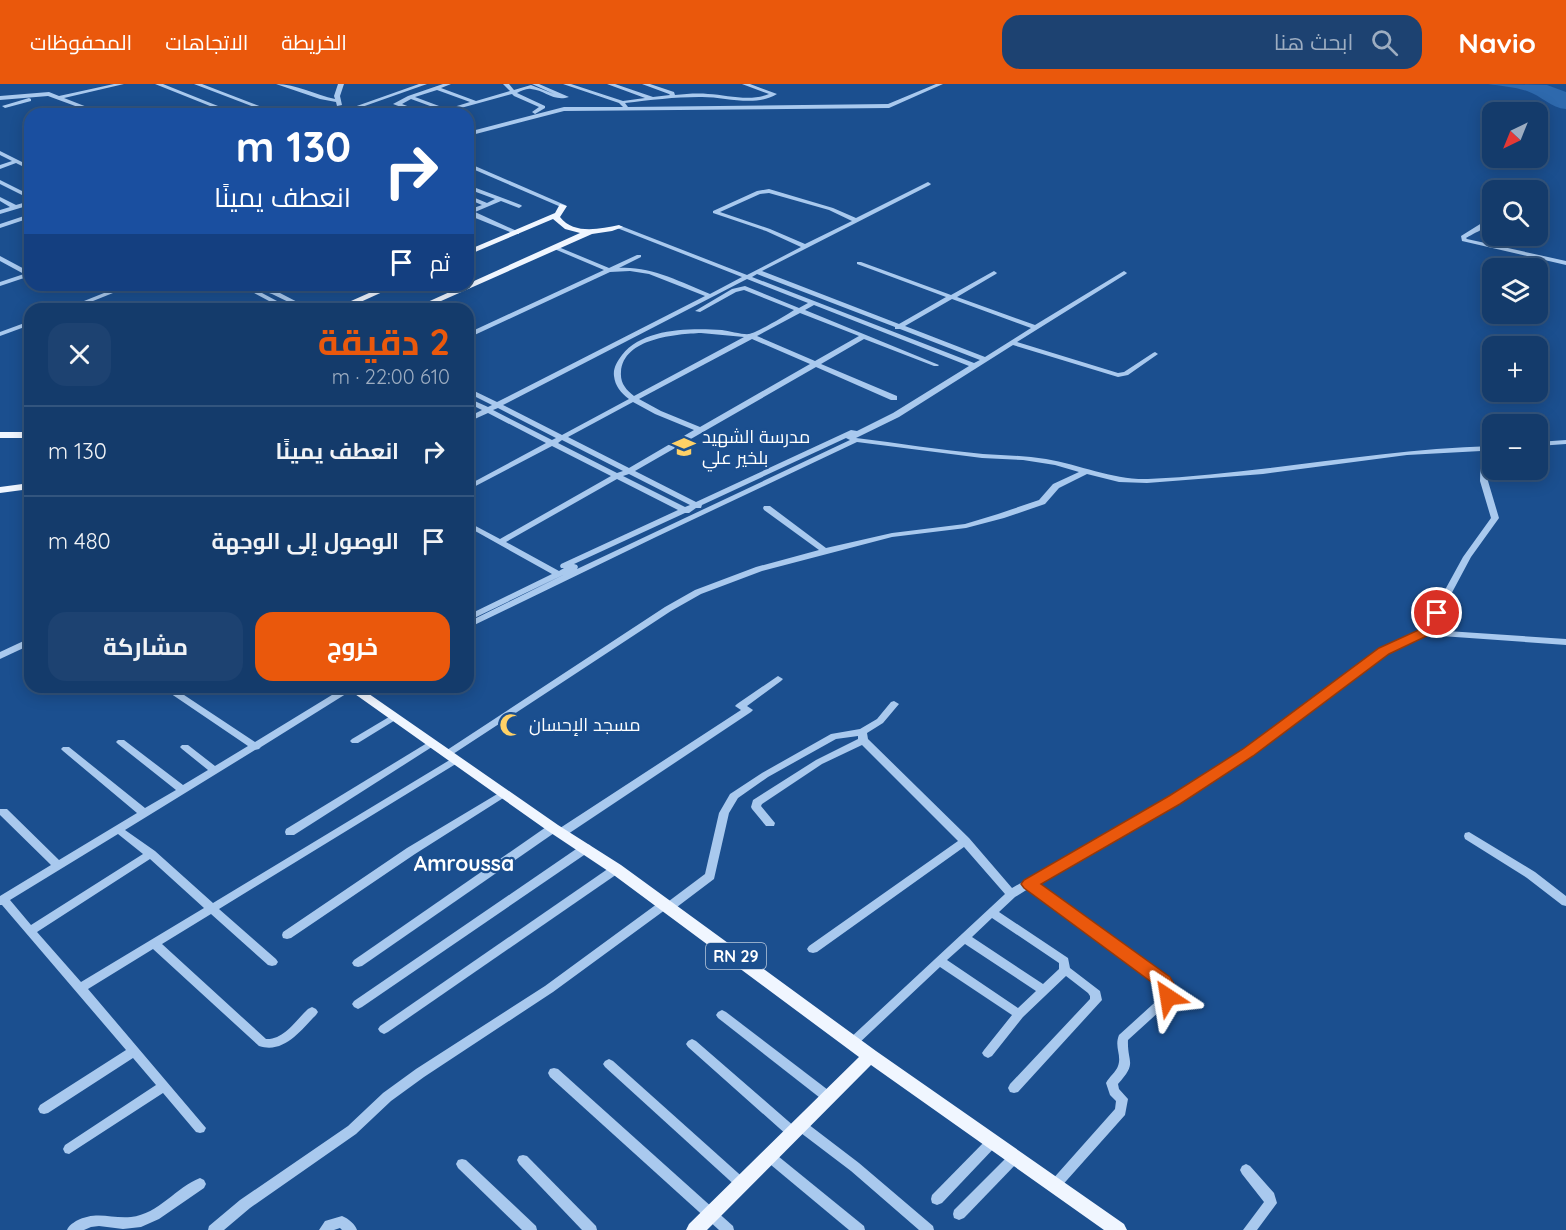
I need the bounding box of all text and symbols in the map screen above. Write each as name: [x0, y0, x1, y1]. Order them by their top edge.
search box: [1002, 15, 1422, 69]
text: Navio: [1458, 25, 1536, 60]
icon: search: [1368, 26, 1401, 59]
text: ابحث هنا: [1274, 28, 1353, 56]
text: المحفوظات: [30, 29, 132, 55]
text: الاتجاهات: [165, 29, 248, 55]
text: الخريطة: [281, 29, 347, 55]
north arrow: [1482, 102, 1548, 168]
map controls: [1482, 102, 1548, 480]
text: 130 m: [236, 120, 351, 173]
icon: right: [372, 132, 450, 210]
text: انعطف يمينًا: [214, 180, 351, 214]
button: search: [1482, 180, 1548, 246]
icon: arrive: [385, 246, 418, 279]
text: ثم: [430, 249, 450, 277]
button: layers: [1482, 258, 1548, 324]
text: 2 دقيقة: [318, 319, 450, 364]
button: close: [48, 323, 111, 386]
button: +: [1482, 336, 1548, 402]
text: 610 m · 22:00: [332, 364, 450, 389]
button: −: [1482, 414, 1548, 480]
place label: مدرسة الشهيد بلخير علي: [702, 425, 810, 472]
school or university icon: مدرسة الشهيد بلخير علي: [671, 434, 697, 460]
icon: right: [417, 435, 450, 468]
text: 130 m: [48, 437, 107, 465]
text: انعطف يمينًا: [276, 437, 399, 465]
icon: arrive: [417, 525, 450, 558]
text: 480 m: [48, 527, 111, 555]
text: الوصول إلى الوجهة: [211, 527, 399, 555]
pin: [1411, 587, 1462, 638]
icon: arrive: [1420, 596, 1453, 629]
button: مشاركة: [48, 612, 243, 681]
button: خروج: [255, 612, 450, 681]
mosque icon: مسجد الإحسان: [498, 712, 524, 738]
place label: مسجد الإحسان: [529, 713, 641, 736]
district label: Amroussa: [414, 850, 514, 876]
road number: RN 29: [706, 943, 766, 969]
position arrow: [1136, 965, 1200, 1029]

